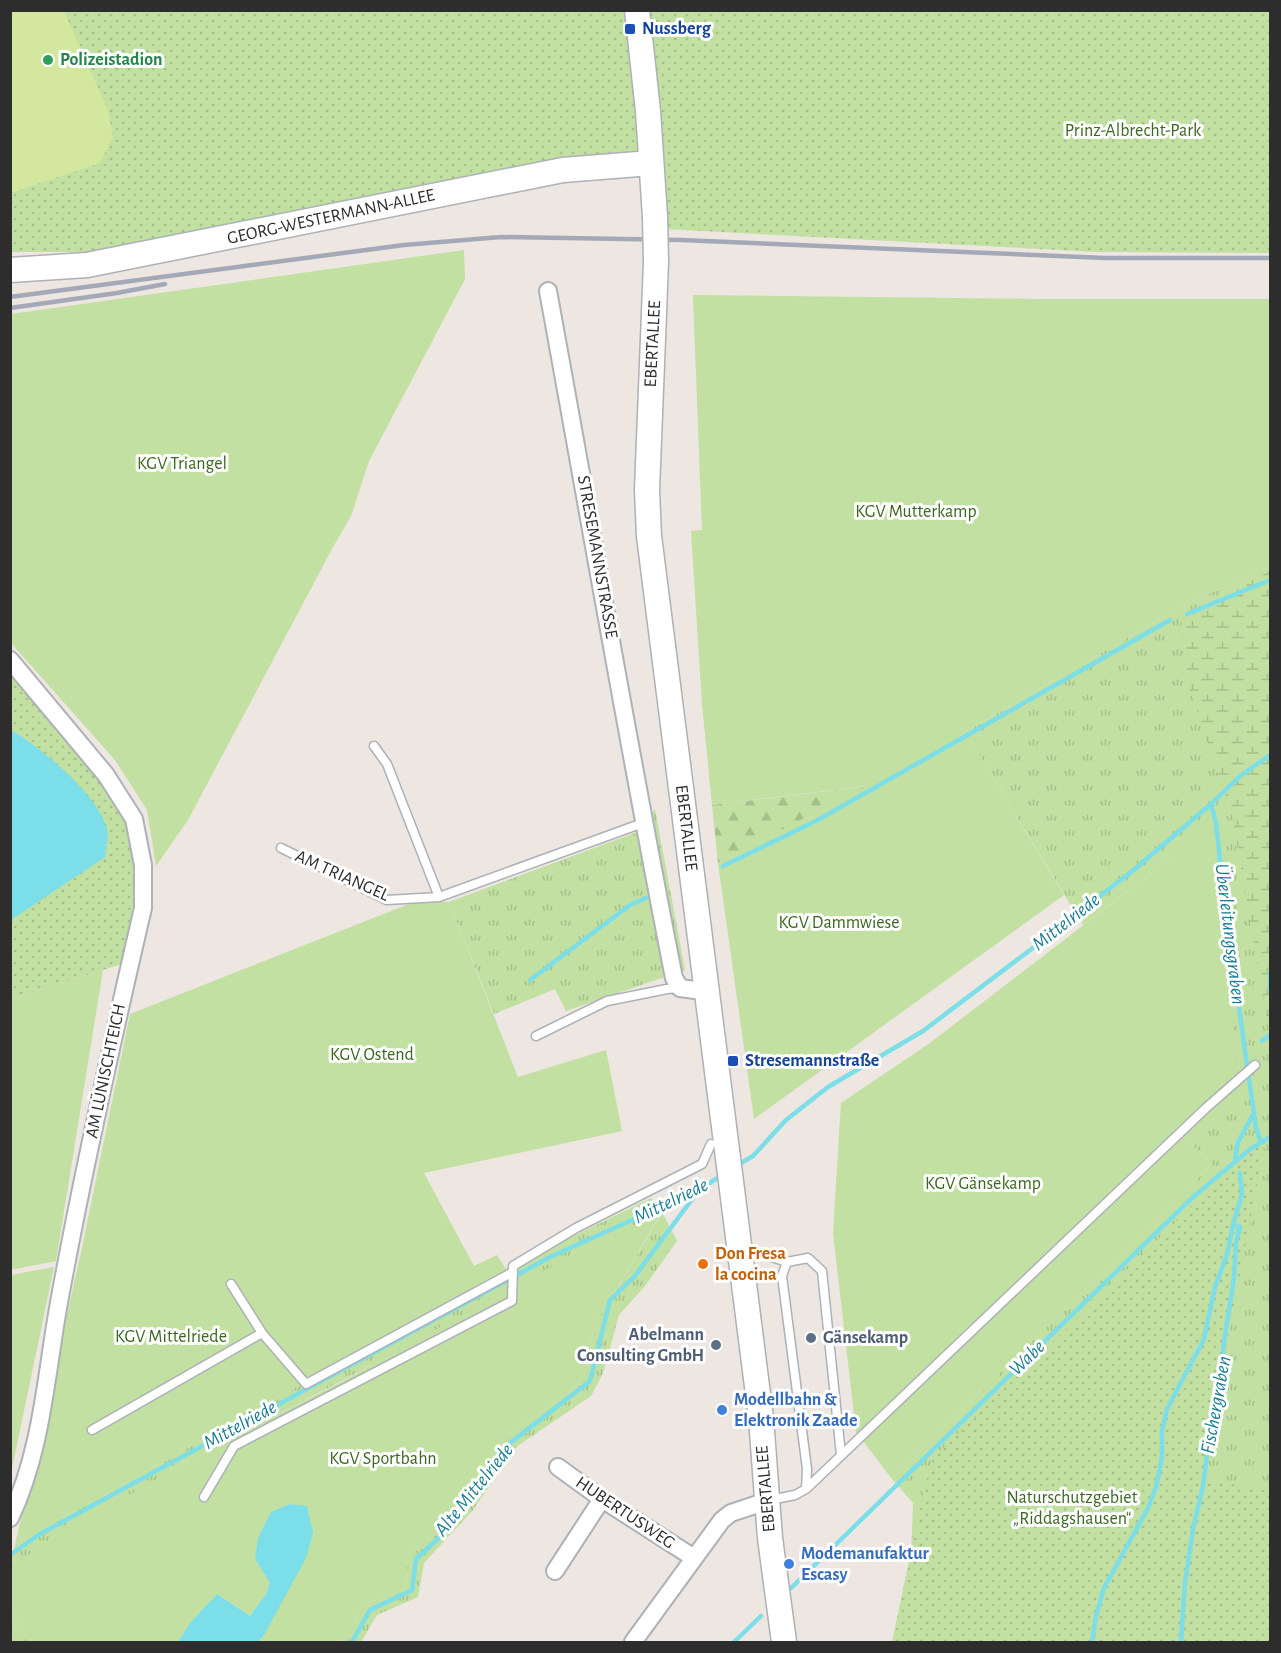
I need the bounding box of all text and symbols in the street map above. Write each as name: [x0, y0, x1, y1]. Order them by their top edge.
place label: Nussberg: [642, 20, 712, 38]
marker: Nussberg: [623, 22, 637, 36]
place label: Polizeistadion: [60, 51, 163, 69]
marker: Polizeistadion: [41, 53, 55, 67]
park label: Prinz-Albrecht-Park: [1065, 122, 1202, 140]
street label: GEORG-WESTERMANN-ALLEE: [226, 186, 437, 248]
street label: EBERTALLEE: [642, 300, 664, 388]
park label: KGV Triangel: [137, 455, 227, 473]
street label: STRESEMANNSTRASSE: [574, 474, 620, 640]
park label: KGV Mutterkamp: [855, 503, 977, 521]
street label: EBERTALLEE: [672, 784, 700, 873]
street label: AM TRIANGEL: [292, 847, 392, 905]
water label: Überleitungsgraben: [1211, 862, 1249, 1006]
water label: Mittelriede: [1028, 889, 1104, 954]
park label: KGV Dammwiese: [778, 914, 900, 932]
street label: AM LÜNISCHTEICH: [81, 1002, 129, 1140]
park label: KGV Ostend: [330, 1046, 414, 1064]
place label: Stresemannstraße: [745, 1052, 879, 1070]
marker: Stresemannstraße: [726, 1054, 740, 1068]
water label: Mittelriede: [631, 1174, 712, 1227]
park label: KGV Gänsekamp: [925, 1175, 1041, 1193]
place label: Don Fresa la cocina: [715, 1245, 786, 1284]
marker: Don Fresa la cocina: [696, 1257, 710, 1271]
place label: Abelmann Consulting GmbH: [577, 1326, 704, 1365]
park label: KGV Mittelriede: [115, 1328, 227, 1346]
place label: Gänsekamp: [823, 1329, 908, 1347]
marker: Gänsekamp: [804, 1331, 818, 1345]
water label: Wabe: [1005, 1336, 1049, 1379]
marker: Abelmann Consulting GmbH: [709, 1338, 723, 1352]
water label: Fischergraben: [1198, 1355, 1234, 1455]
place label: Modellbahn & Elektronik Zaade: [734, 1391, 858, 1430]
water label: Mittelriede: [200, 1397, 280, 1453]
marker: Modellbahn & Elektronik Zaade: [715, 1403, 729, 1417]
water label: Alte Mittelriede: [430, 1440, 517, 1541]
street label: EBERTALLEE: [753, 1445, 779, 1533]
park label: KGV Sportbahn: [329, 1450, 437, 1468]
street label: HUBERTUSWEG: [572, 1473, 678, 1553]
park label: Naturschutzgebiet „Riddagshausen“: [1007, 1489, 1138, 1528]
place label: Modemanufaktur Escasy: [801, 1545, 929, 1584]
marker: Modemanufaktur Escasy: [782, 1557, 796, 1571]

